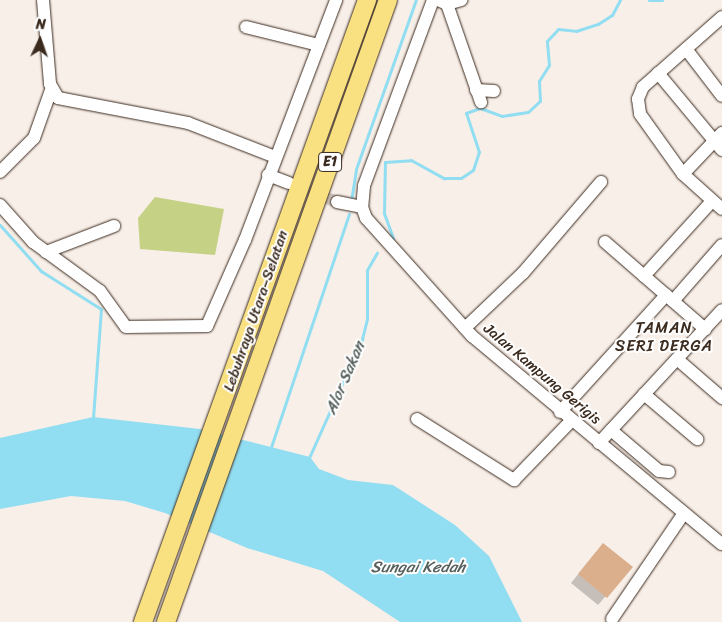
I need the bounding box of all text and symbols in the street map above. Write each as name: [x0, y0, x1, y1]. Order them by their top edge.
text: N: [35, 12, 46, 37]
north arrow: [15, 15, 65, 65]
road number: E1: [318, 150, 342, 173]
street label: Lebuhraya Utara–Selatan: [220, 228, 292, 394]
district label: TAMAN SERI DERGA: [615, 318, 713, 356]
street label: Jalan Kampung Gerigis: [480, 320, 604, 428]
water label: Alor Sakan: [321, 339, 369, 417]
water label: Sungai Kedah: [371, 557, 465, 577]

